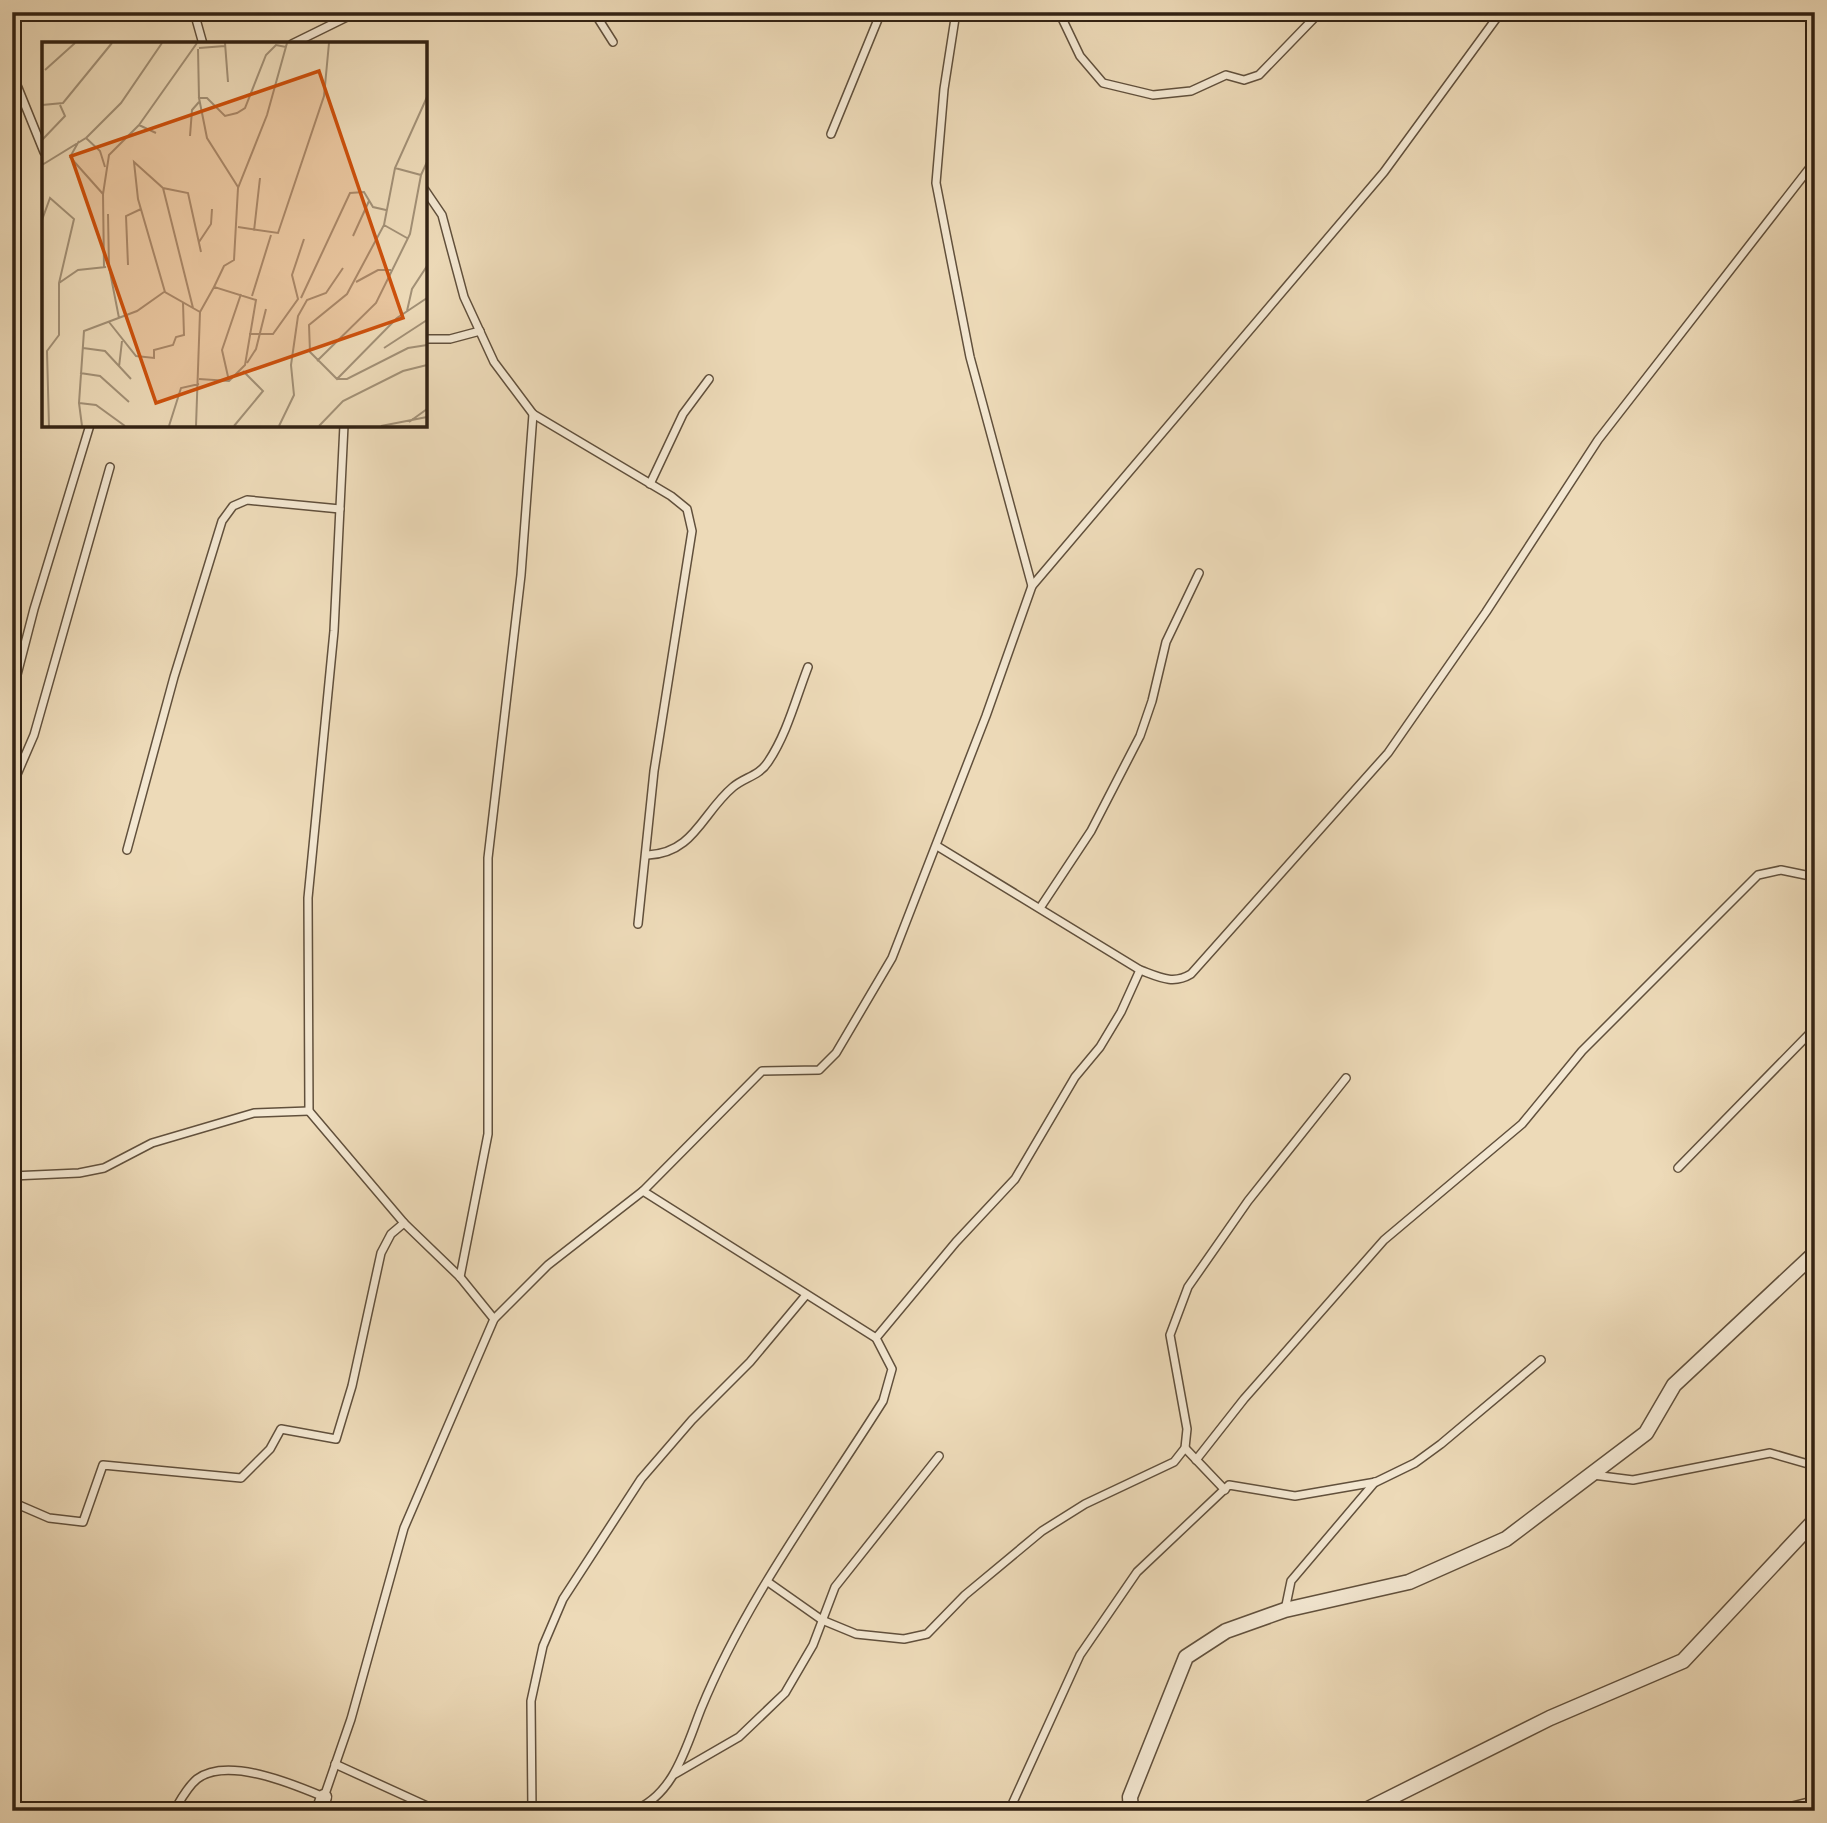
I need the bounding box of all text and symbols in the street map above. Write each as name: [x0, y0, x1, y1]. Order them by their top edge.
inset map: [42, 42, 427, 427]

